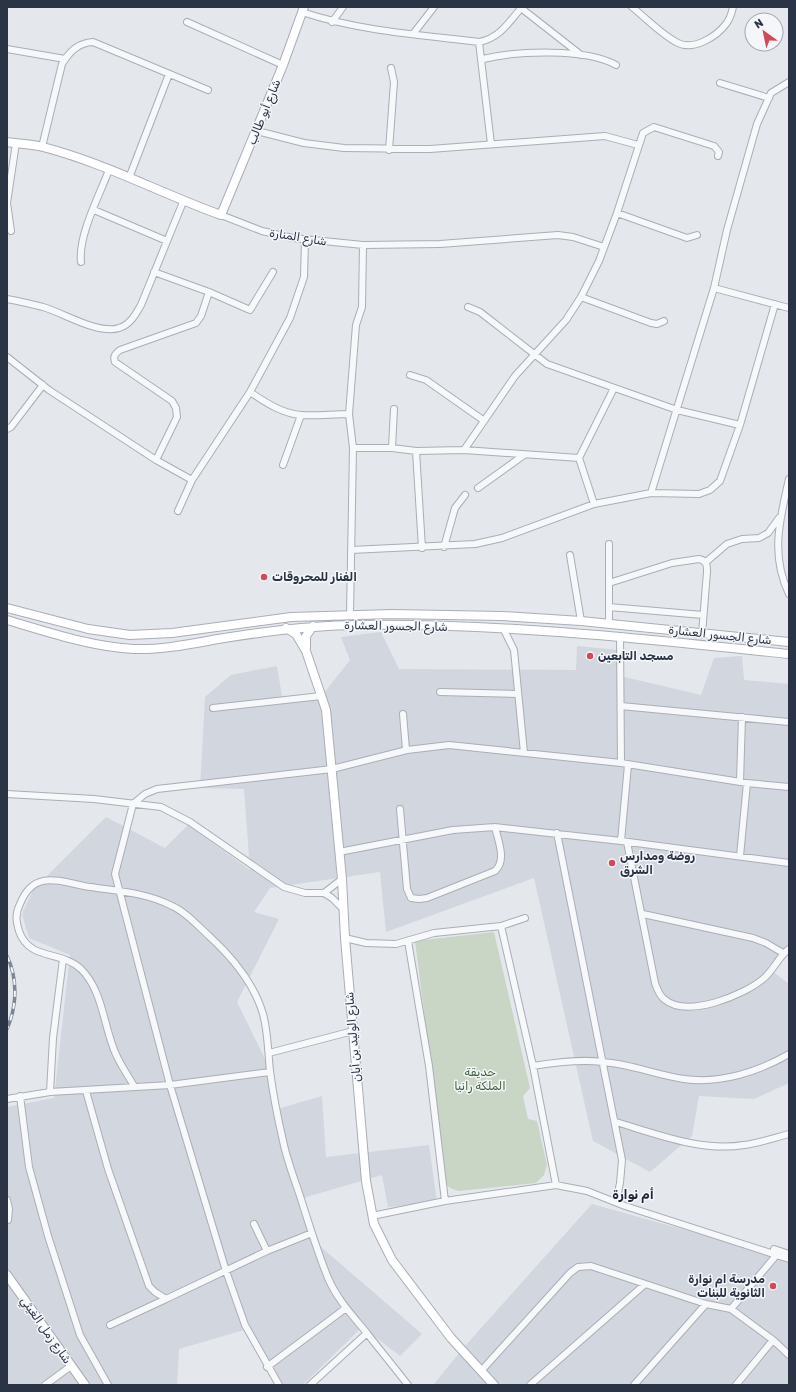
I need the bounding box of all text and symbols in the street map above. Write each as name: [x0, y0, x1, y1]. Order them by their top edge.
north arrow: [744, 12, 784, 52]
text: N: [752, 16, 766, 32]
street label: شارع أبو طالب: [245, 77, 285, 148]
street label: شارع المنارة: [268, 226, 328, 250]
place label: الفنار للمحروقات: [272, 570, 357, 584]
marker: الفنار للمحروقات: [259, 572, 269, 582]
street label: شارع الجسور العشارة: [344, 618, 448, 636]
street label: شارع الجسور العشارة: [667, 623, 772, 649]
place label: مسجد التابعين: [598, 649, 674, 663]
marker: مسجد التابعين: [585, 651, 595, 661]
place label: روضة ومدارس الشرق: [620, 849, 695, 877]
marker: روضة ومدارس الشرق: [607, 858, 617, 868]
street label: شارع الوليد بن أبان: [342, 991, 366, 1083]
park label: حديقة الملكة رانيا: [454, 1065, 506, 1094]
district label: أم نوارة: [612, 1187, 654, 1203]
place label: مدرسة ام نوارة الثانوية للبنات: [688, 1272, 765, 1300]
marker: مدرسة ام نوارة الثانوية للبنات: [768, 1281, 778, 1291]
street label: شارع زمل الغيثي: [16, 1294, 74, 1368]

